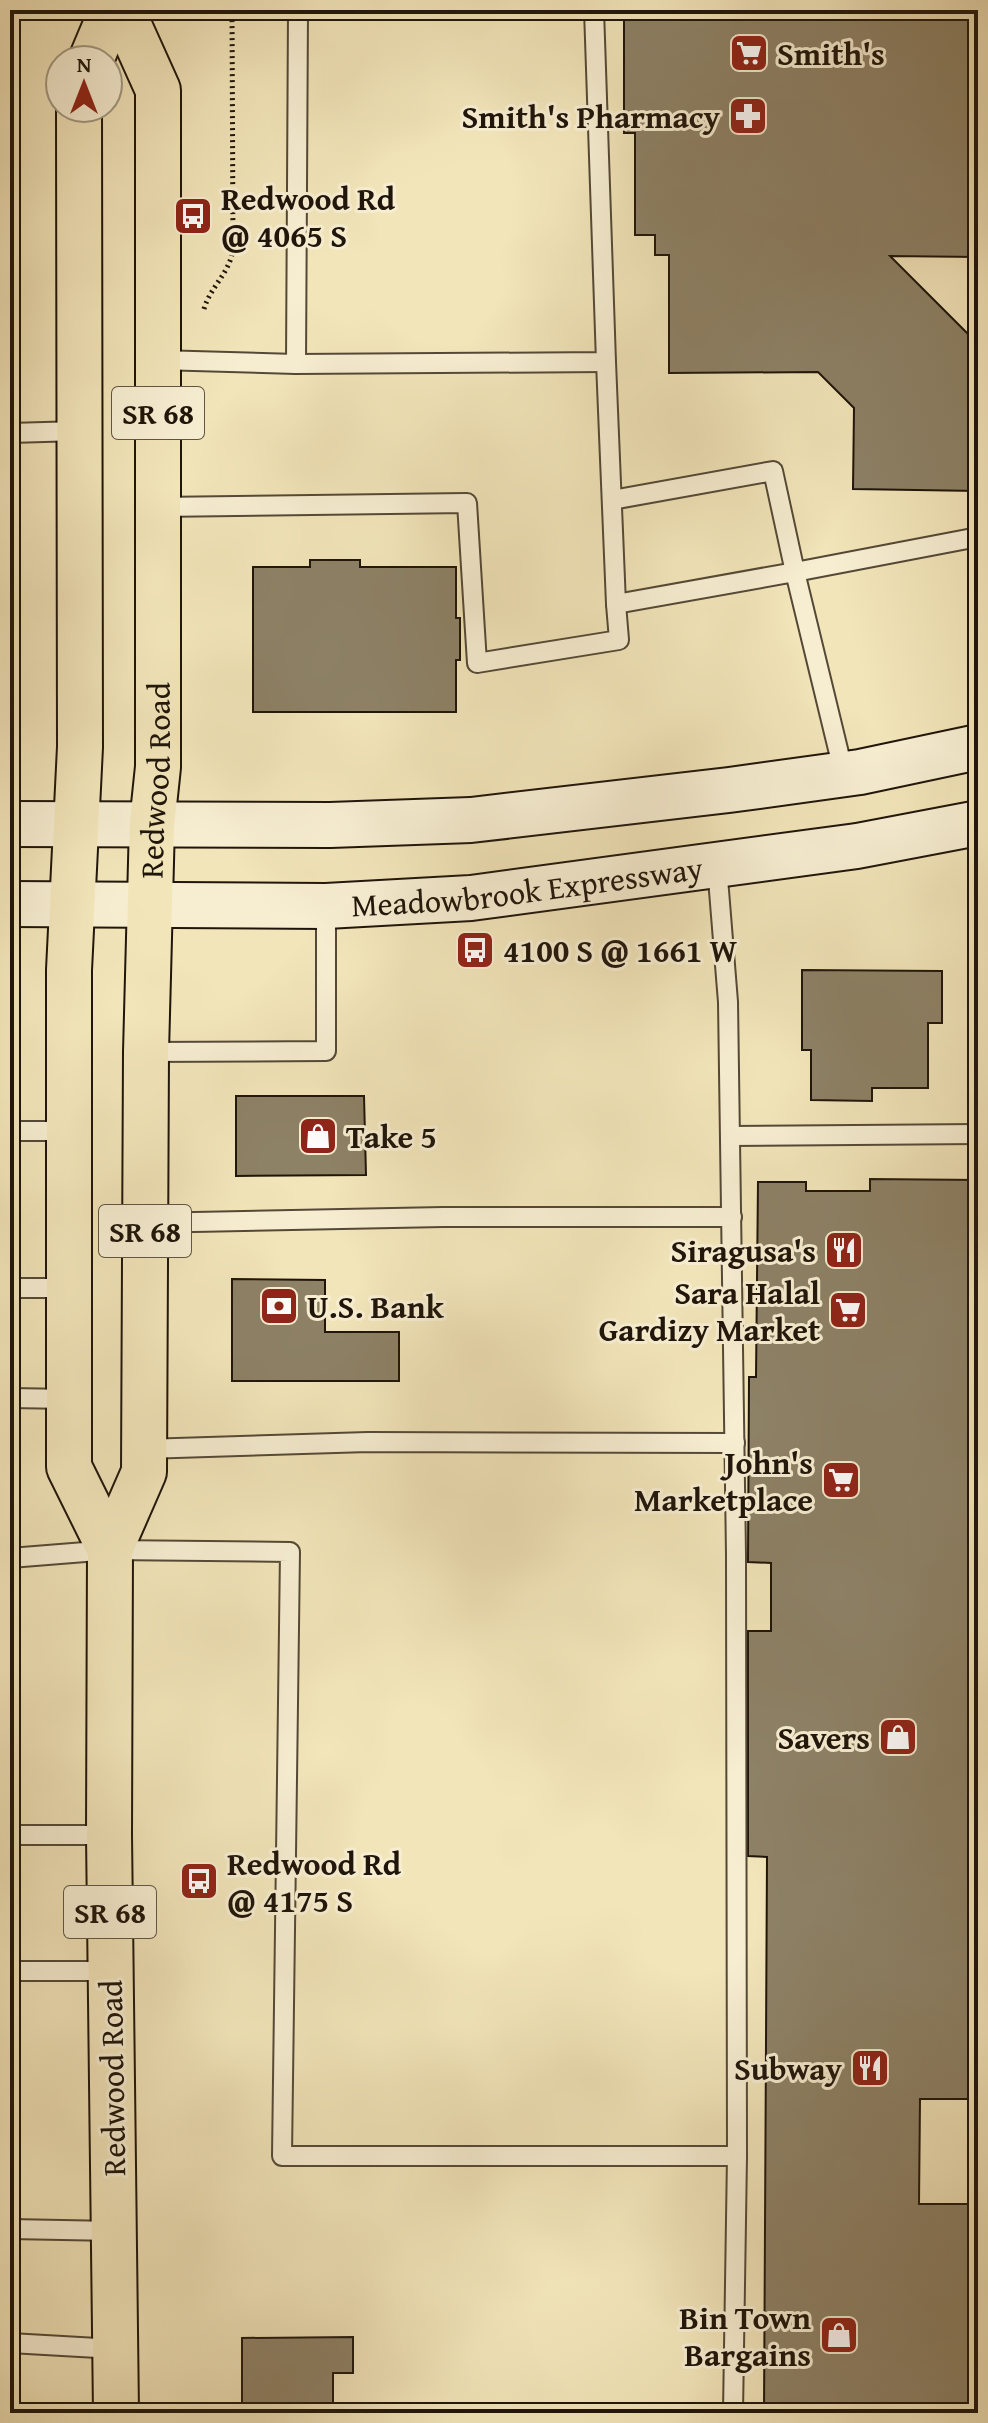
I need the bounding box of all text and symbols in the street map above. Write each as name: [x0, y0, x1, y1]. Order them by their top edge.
place label: Smith's: [777, 30, 885, 77]
supermarket icon: Smith's: [728, 32, 770, 74]
north arrow: [44, 44, 124, 124]
text: N: [77, 48, 92, 80]
place label: Smith's Pharmacy: [461, 93, 721, 140]
pharmacy icon: Smith's Pharmacy: [727, 95, 769, 137]
place label: Redwood Rd @ 4065 S: [221, 175, 396, 259]
bus stop icon: Redwood Rd @ 4065 S: [172, 195, 214, 237]
road number: SR 68: [112, 387, 204, 439]
street label: Redwood Road: [127, 682, 182, 879]
street label: Meadowbrook Expressway: [350, 844, 706, 928]
place label: 4100 S @ 1661 W: [503, 927, 737, 974]
bus stop icon: 4100 S @ 1661 W: [454, 929, 496, 971]
place label: Take 5: [346, 1113, 437, 1160]
shop icon: Take 5: [297, 1115, 339, 1157]
road number: SR 68: [99, 1205, 191, 1257]
place label: Siragusa's: [670, 1227, 816, 1274]
restaurant icon: Siragusa's: [823, 1229, 865, 1271]
place label: Sara Halal Gardizy Market: [599, 1269, 820, 1353]
place label: U.S. Bank: [307, 1283, 445, 1330]
bank icon: U.S. Bank: [258, 1285, 300, 1327]
supermarket icon: Sara Halal Gardizy Market: [827, 1289, 869, 1331]
place label: John's Marketplace: [634, 1439, 813, 1523]
supermarket icon: John's Marketplace: [820, 1459, 862, 1501]
place label: Savers: [777, 1714, 870, 1761]
shop icon: Savers: [877, 1716, 919, 1758]
place label: Redwood Rd @ 4175 S: [227, 1840, 402, 1924]
bus stop icon: Redwood Rd @ 4175 S: [178, 1860, 220, 1902]
road number: SR 68: [64, 1886, 156, 1938]
street label: Redwood Road: [87, 1979, 137, 2177]
place label: Subway: [734, 2045, 843, 2092]
restaurant icon: Subway: [849, 2047, 891, 2089]
place label: Bin Town Bargains: [679, 2294, 811, 2378]
shop icon: Bin Town Bargains: [818, 2314, 860, 2356]

